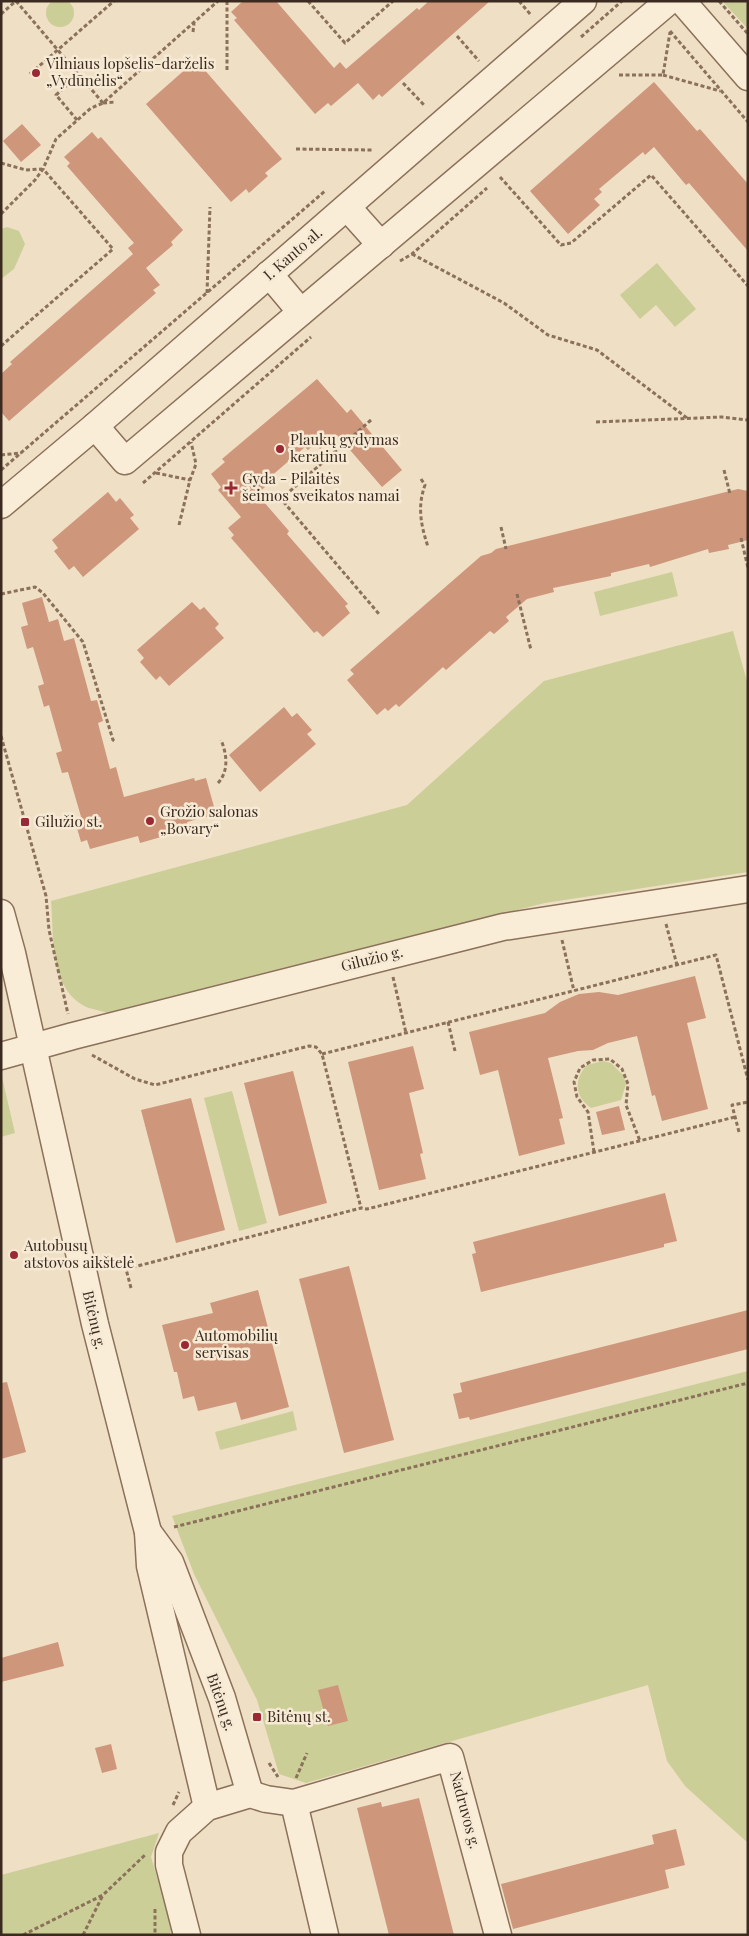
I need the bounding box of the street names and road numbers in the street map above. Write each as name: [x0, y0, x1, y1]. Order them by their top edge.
street label: I. Kanto al.: [259, 222, 326, 284]
street label: Gilužio g.: [339, 941, 405, 975]
street label: Bitėnų g.: [79, 1288, 111, 1351]
street label: Bitėnų g.: [203, 1670, 241, 1733]
street label: Nadruvos g.: [446, 1769, 486, 1851]

